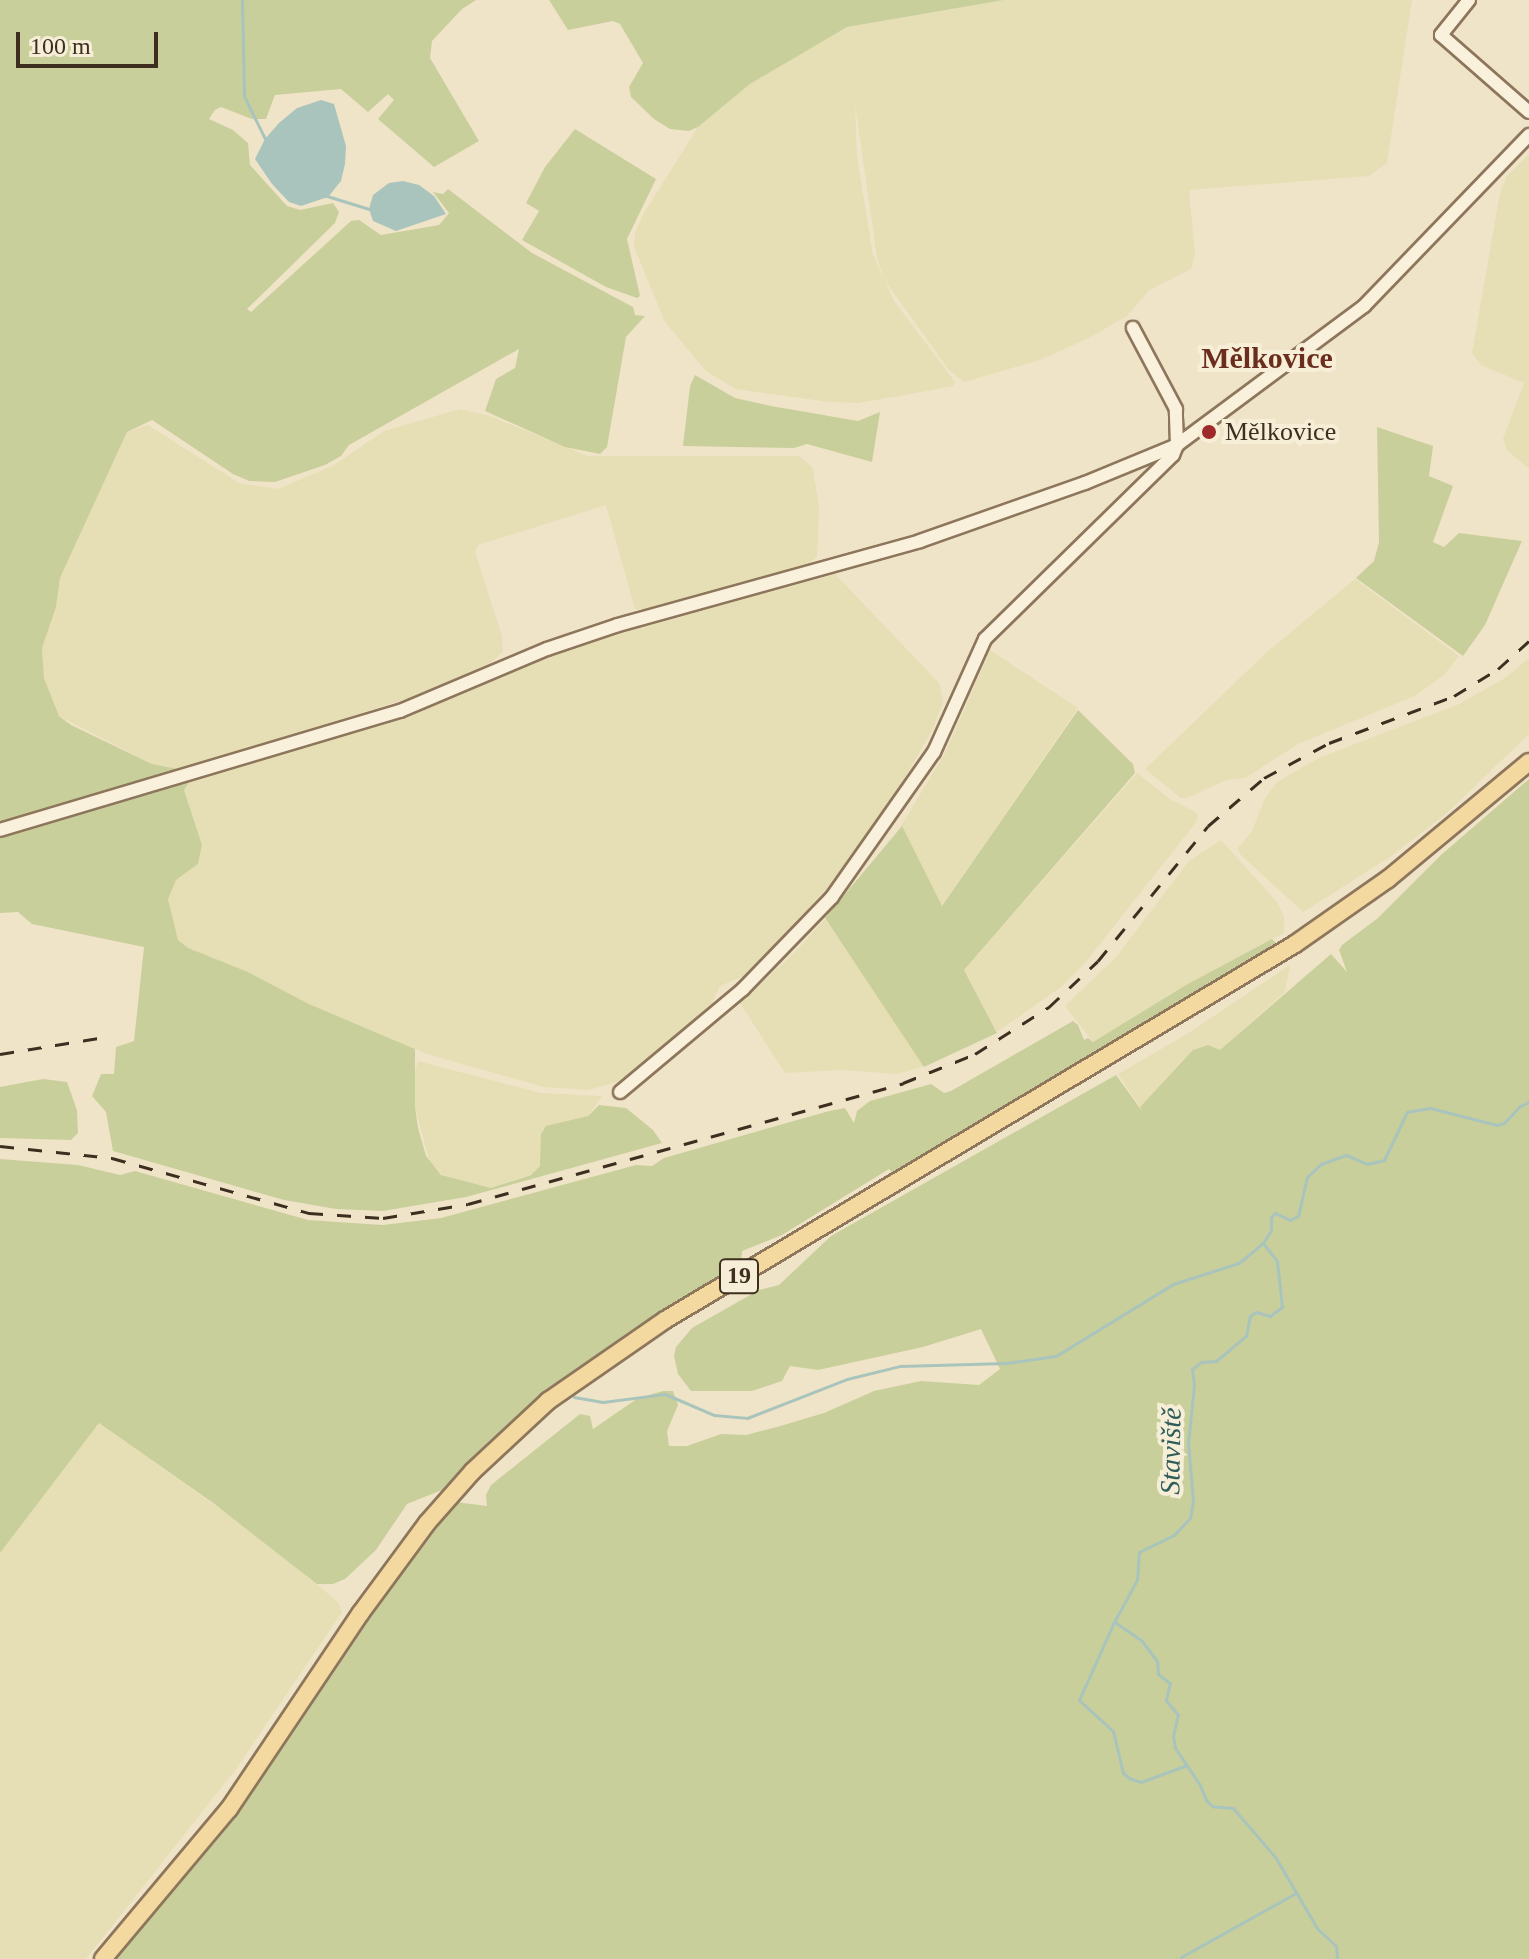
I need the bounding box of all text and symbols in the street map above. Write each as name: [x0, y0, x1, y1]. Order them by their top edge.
scale bar: [20, 16, 162, 66]
text: 100 m: [30, 33, 91, 59]
district label: Mělkovice: [1201, 340, 1333, 376]
place label: Mělkovice: [1225, 416, 1336, 448]
marker: Mělkovice: [1200, 423, 1218, 441]
road number: 19: [719, 1256, 759, 1296]
water label: Staviště: [1153, 1407, 1189, 1495]

